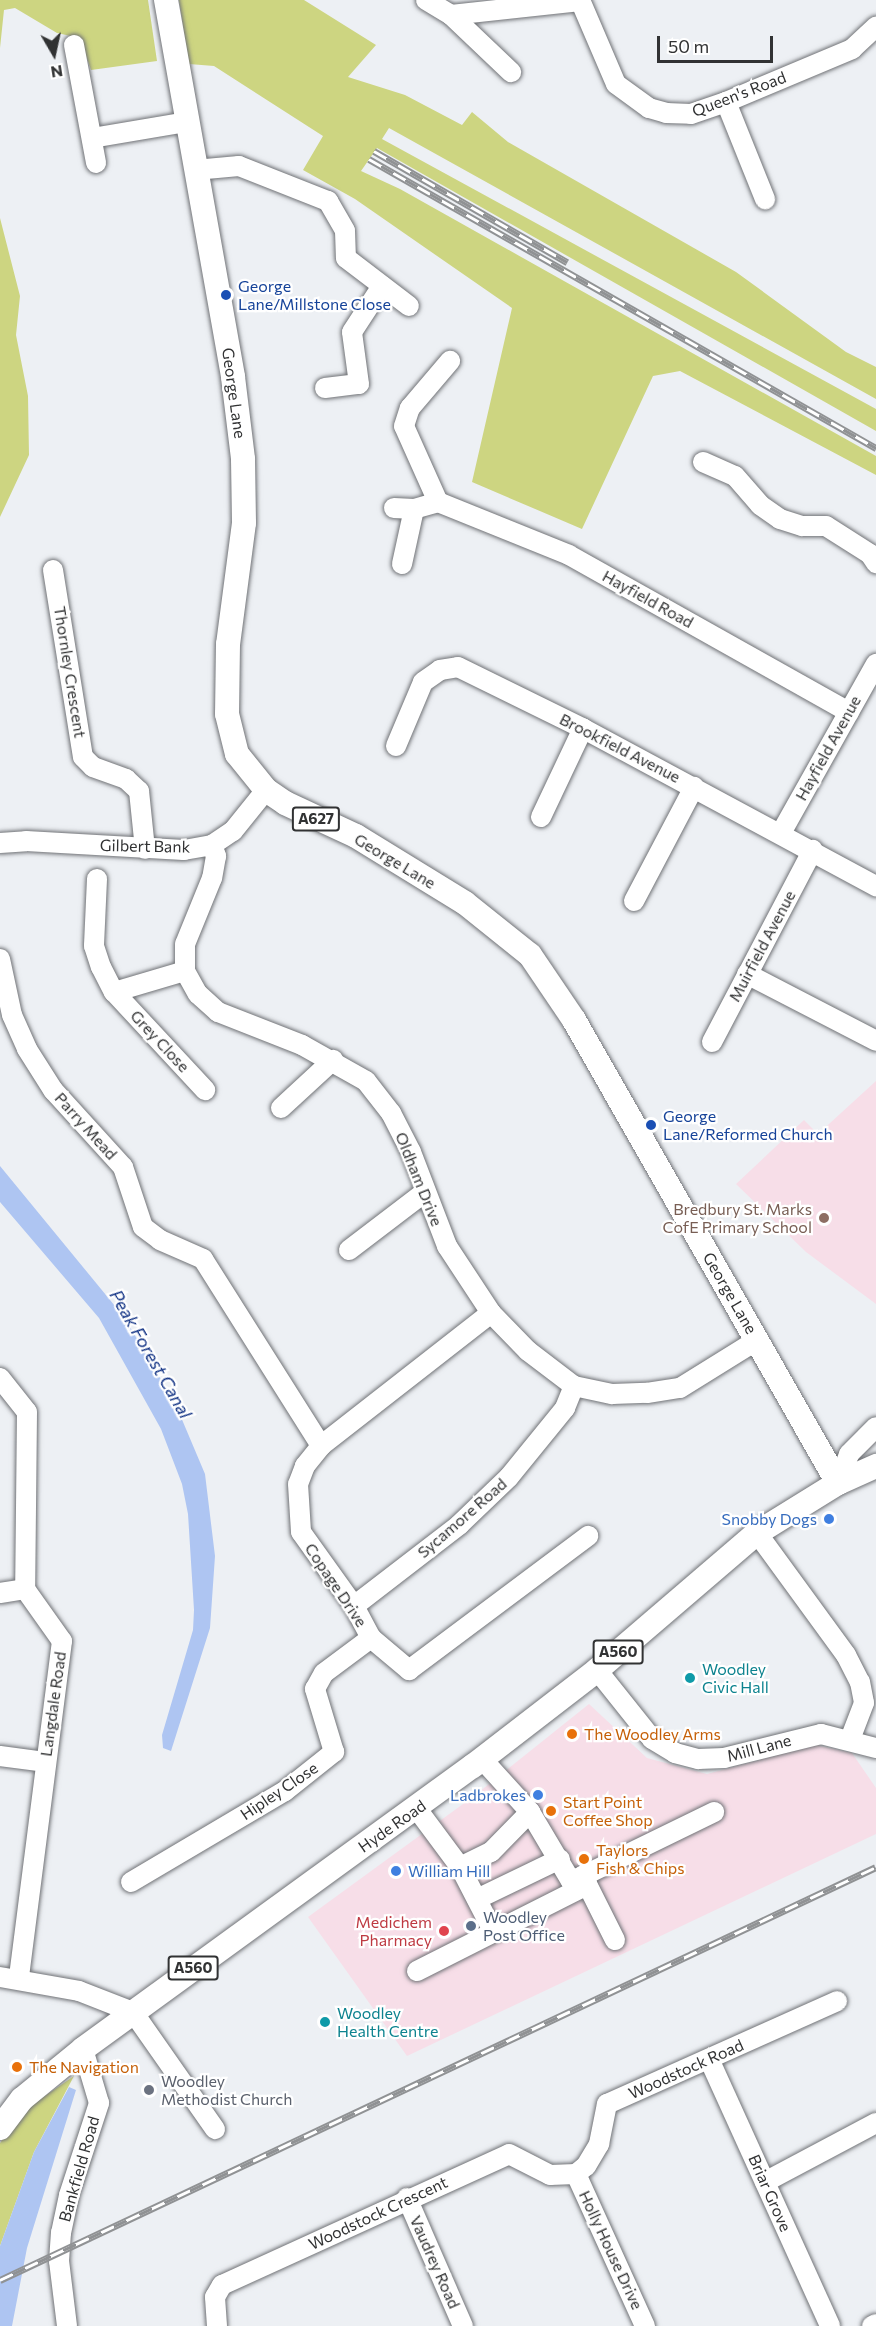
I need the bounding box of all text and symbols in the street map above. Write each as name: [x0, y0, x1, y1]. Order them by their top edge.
north arrow: [24, 24, 84, 84]
scale bar: [660, 24, 776, 62]
text: 50 m: [668, 35, 709, 57]
text: N: [49, 62, 64, 83]
street label: Queen's Road: [689, 67, 789, 121]
place label: George Lane/Millstone Close: [238, 276, 391, 314]
marker: George Lane/Millstone Close: [219, 288, 233, 302]
street label: George Lane: [218, 346, 250, 440]
street label: Hayfield Road: [599, 566, 697, 632]
street label: Thornley Crescent: [50, 605, 90, 739]
street label: Hayfield Avenue: [791, 692, 865, 804]
street label: Brookfield Avenue: [556, 709, 684, 787]
road number: A627: [290, 807, 342, 831]
street label: George Lane: [351, 829, 439, 893]
street label: Gilbert Bank: [100, 836, 190, 856]
street label: Muirfield Avenue: [725, 887, 799, 1005]
street label: Grey Close: [127, 1006, 193, 1076]
street label: Parry Mead: [51, 1088, 121, 1164]
place label: George Lane/Reformed Church: [663, 1106, 833, 1144]
marker: George Lane/Reformed Church: [644, 1118, 658, 1132]
street label: Oldham Drive: [391, 1129, 447, 1229]
place label: Bredbury St. Marks CofE Primary School: [662, 1199, 812, 1237]
marker: Bredbury St. Marks CofE Primary School: [817, 1211, 831, 1225]
street label: George Lane: [699, 1249, 761, 1337]
water label: Peak Forest Canal: [105, 1286, 197, 1422]
street label: Sycamore Road: [414, 1474, 510, 1562]
place label: Snobby Dogs: [722, 1509, 817, 1529]
marker: Snobby Dogs: [822, 1512, 836, 1526]
street label: Copage Drive: [301, 1539, 371, 1631]
road number: A560: [592, 1640, 644, 1664]
street label: Langdale Road: [36, 1650, 70, 1758]
place label: Woodley Civic Hall: [702, 1659, 769, 1697]
marker: Woodley Civic Hall: [683, 1671, 697, 1685]
place label: The Woodley Arms: [584, 1724, 721, 1744]
marker: The Woodley Arms: [565, 1727, 579, 1741]
street label: Mill Lane: [725, 1730, 793, 1766]
street label: Hipley Close: [237, 1758, 321, 1824]
place label: Ladbrokes: [450, 1785, 526, 1805]
marker: Ladbrokes: [531, 1788, 545, 1802]
place label: Start Point Coffee Shop: [563, 1792, 653, 1830]
street label: Hyde Road: [354, 1796, 430, 1856]
marker: Start Point Coffee Shop: [544, 1804, 558, 1818]
place label: Taylors Fish & Chips: [596, 1840, 684, 1878]
marker: Taylors Fish & Chips: [577, 1852, 591, 1866]
place label: William Hill: [408, 1861, 490, 1881]
marker: William Hill: [389, 1864, 403, 1878]
place label: Woodley Post Office: [483, 1907, 565, 1945]
place label: Medichem Pharmacy: [355, 1912, 432, 1950]
marker: Woodley Post Office: [464, 1919, 478, 1933]
marker: Medichem Pharmacy: [437, 1924, 451, 1938]
road number: A560: [168, 1956, 218, 1980]
place label: Woodley Health Centre: [337, 2003, 438, 2041]
marker: Woodley Health Centre: [318, 2015, 332, 2029]
street label: Woodstock Road: [626, 2035, 746, 2103]
place label: The Navigation: [29, 2057, 139, 2077]
marker: The Navigation: [10, 2060, 24, 2074]
place label: Woodley Methodist Church: [161, 2071, 292, 2109]
marker: Woodley Methodist Church: [142, 2083, 156, 2097]
street label: Bankfield Road: [55, 2114, 103, 2224]
street label: Briar Grove: [745, 2152, 795, 2234]
street label: Woodstock Crescent: [305, 2172, 451, 2254]
street label: Holly House Drive: [575, 2188, 647, 2312]
street label: Vaudrey Road: [406, 2213, 464, 2311]

